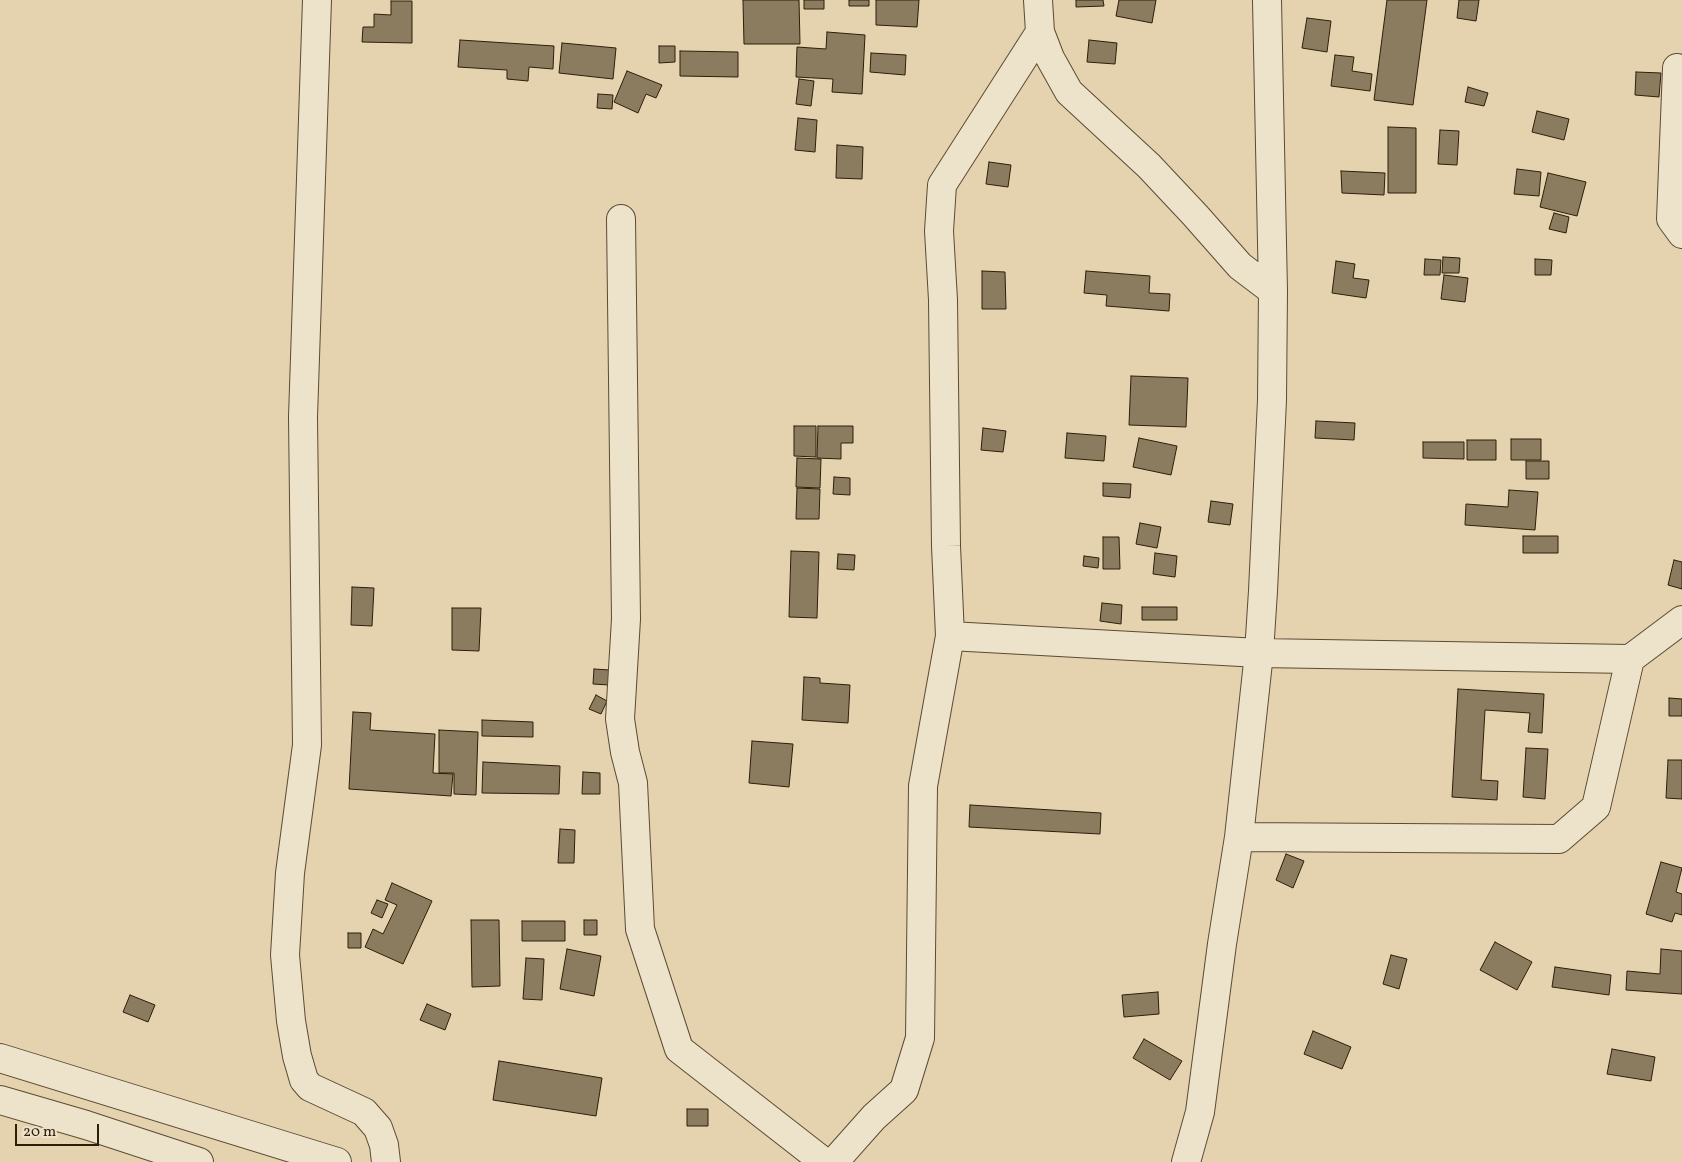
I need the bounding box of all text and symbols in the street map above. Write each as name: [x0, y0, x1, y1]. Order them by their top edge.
scale bar: [18, 1114, 101, 1146]
text: 20 m: [23, 1122, 56, 1143]

